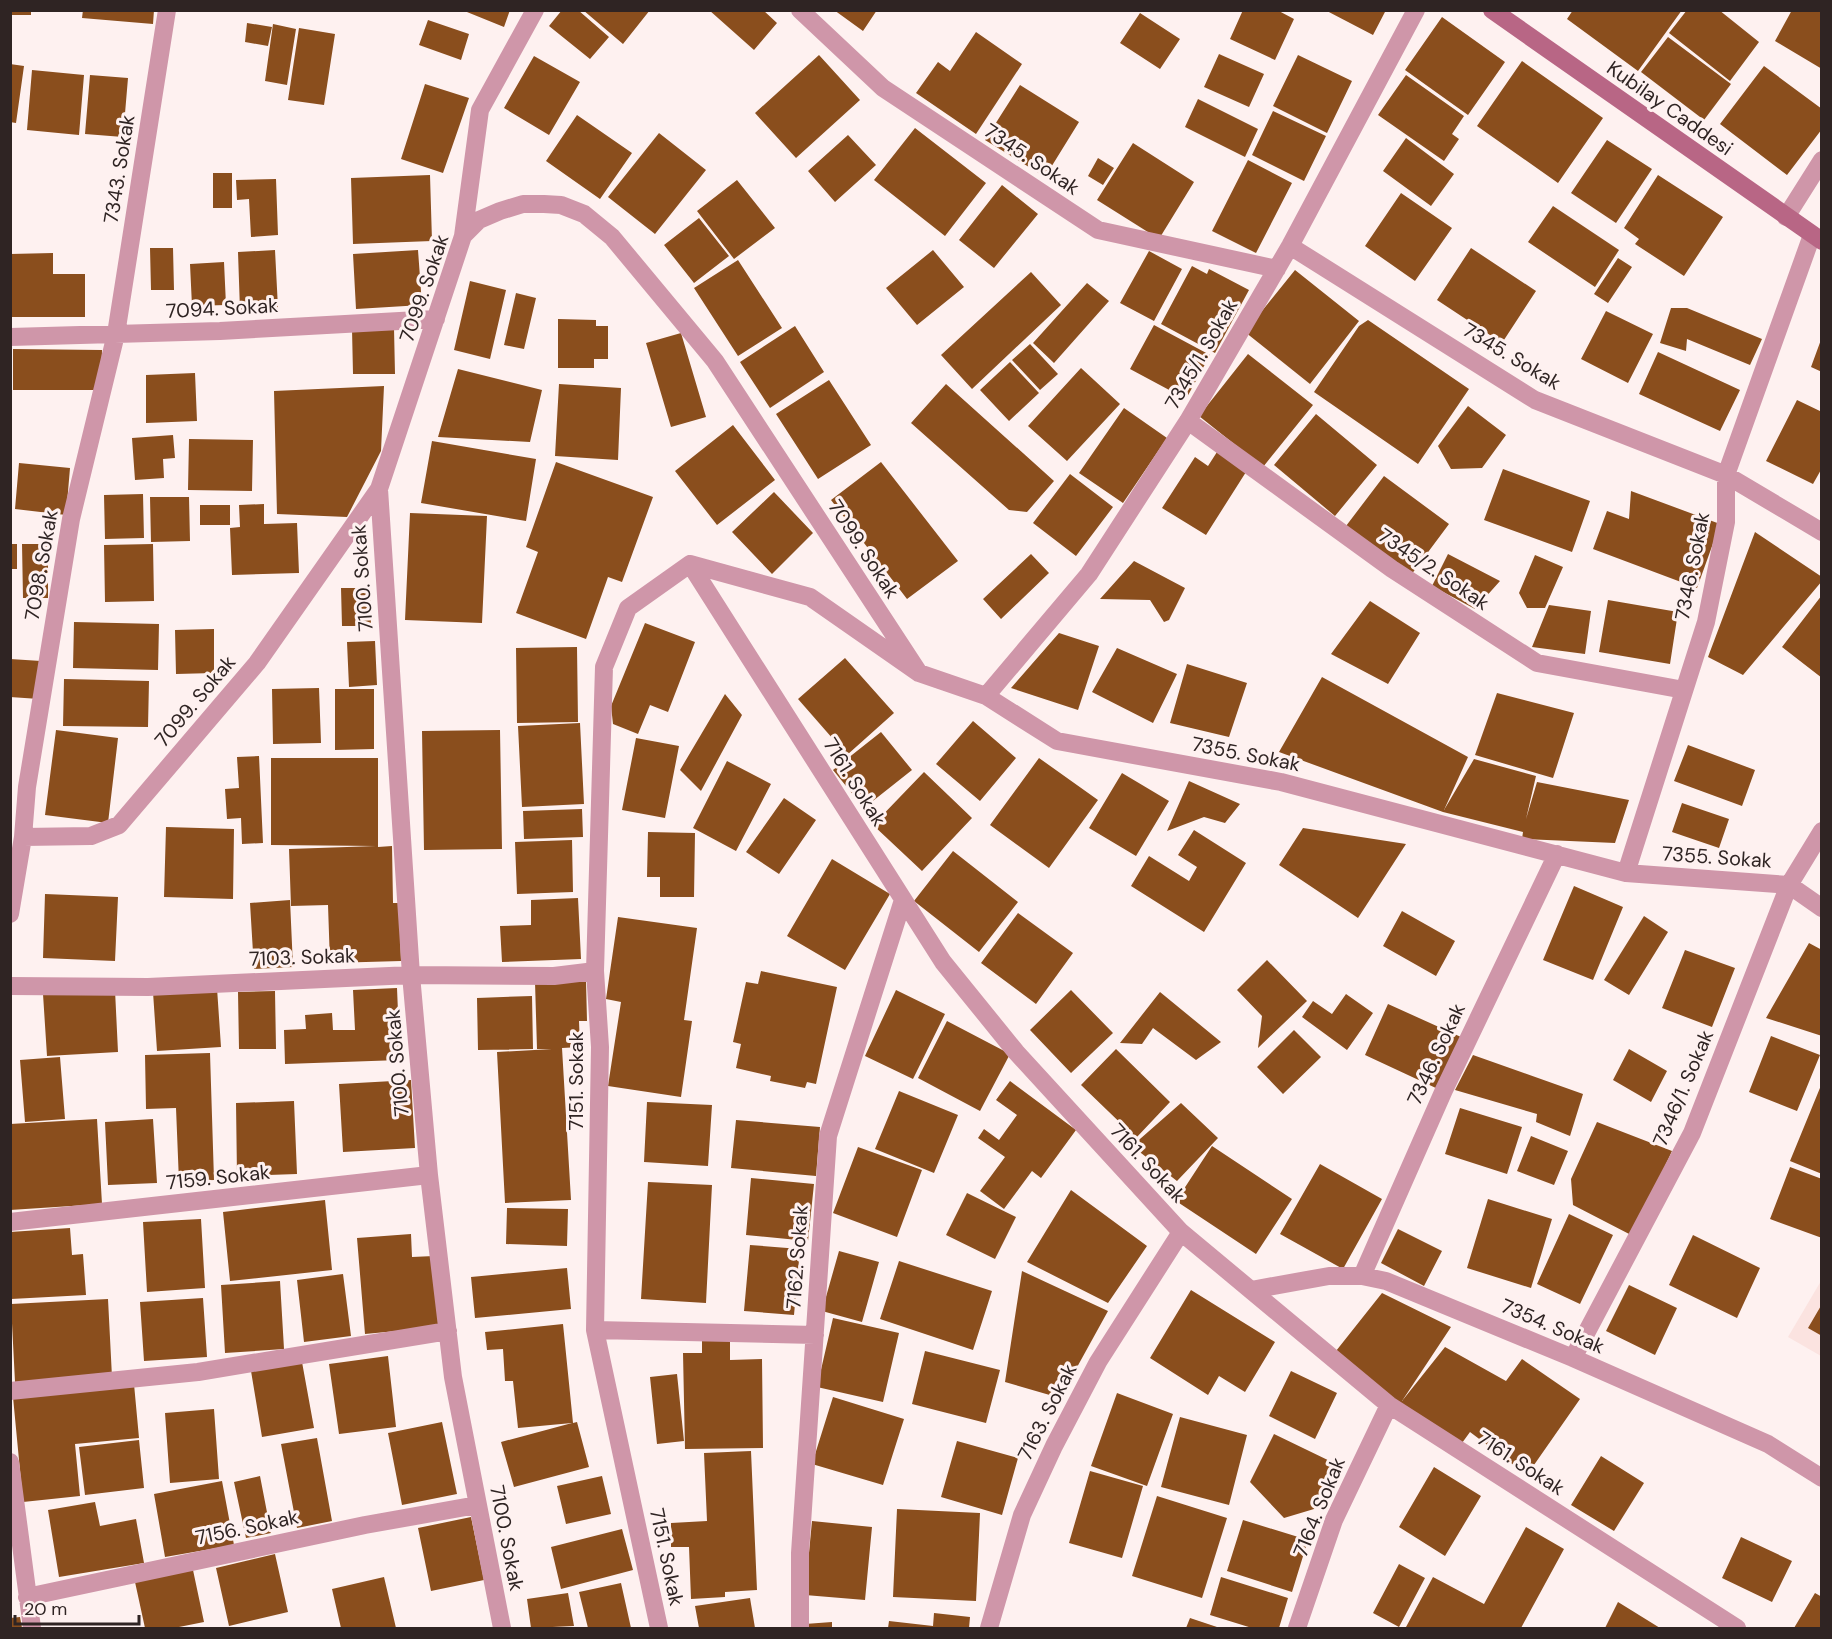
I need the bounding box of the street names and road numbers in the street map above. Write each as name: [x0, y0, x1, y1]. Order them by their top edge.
street label: Kubilay Caddesi: [1602, 55, 1738, 161]
street label: 7343. Sokak: [98, 113, 140, 225]
street label: 7345. Sokak: [979, 117, 1085, 201]
street label: 7099. Sokak: [393, 231, 455, 345]
street label: 7094. Sokak: [165, 292, 279, 324]
street label: 7345/1. Sokak: [1159, 294, 1243, 414]
street label: 7345. Sokak: [1458, 317, 1566, 395]
street label: 7099. Sokak: [823, 495, 905, 603]
street label: 7098. Sokak: [18, 508, 64, 622]
street label: 7346. Sokak: [1669, 510, 1715, 622]
street label: 7345/2. Sokak: [1373, 522, 1495, 616]
street label: 7100. Sokak: [345, 524, 379, 632]
street label: 7099. Sokak: [149, 650, 241, 752]
street label: 7355. Sokak: [1189, 731, 1303, 777]
street label: 7161. Sokak: [818, 733, 892, 831]
street label: 7355. Sokak: [1661, 840, 1773, 874]
street label: 7103. Sokak: [248, 942, 356, 972]
street label: 7346. Sokak: [1401, 999, 1471, 1109]
street label: 7100. Sokak: [379, 1008, 415, 1118]
street label: 7346/1. Sokak: [1647, 1026, 1719, 1150]
street label: 7151. Sokak: [563, 1031, 589, 1131]
street label: 7161. Sokak: [1105, 1118, 1191, 1208]
street label: 7159. Sokak: [165, 1159, 271, 1195]
street label: 7162. Sokak: [780, 1204, 814, 1310]
street label: 7354. Sokak: [1497, 1293, 1609, 1359]
street label: 7163. Sokak: [1012, 1359, 1082, 1465]
street label: 7161. Sokak: [1472, 1425, 1570, 1501]
street label: 7164. Sokak: [1287, 1453, 1351, 1561]
street label: 7100. Sokak: [484, 1483, 530, 1593]
street label: 7156. Sokak: [193, 1503, 301, 1551]
street label: 7151. Sokak: [644, 1506, 690, 1608]

